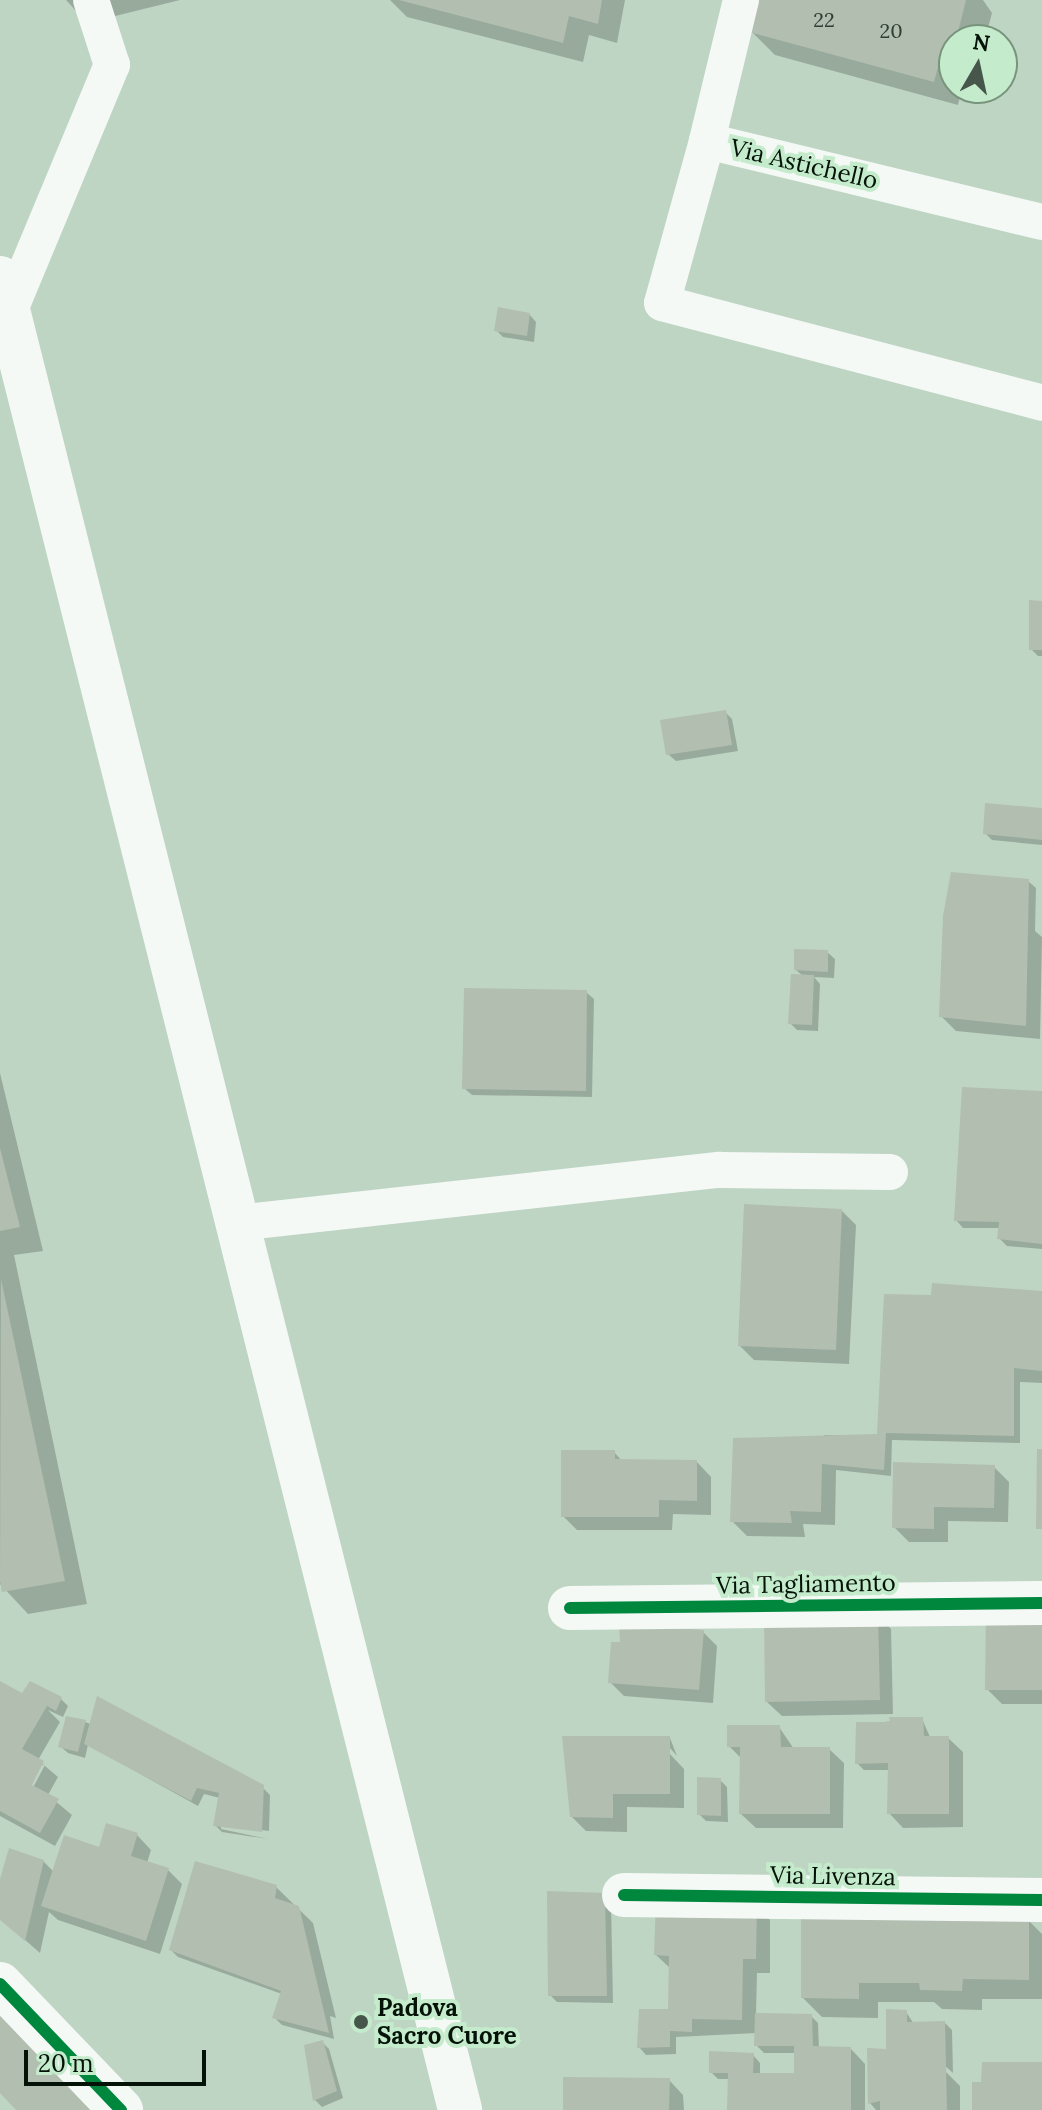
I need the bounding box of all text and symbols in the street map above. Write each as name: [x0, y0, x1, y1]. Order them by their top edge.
house number: 22: [813, 7, 835, 31]
house number: 20: [879, 18, 903, 42]
north arrow: [938, 24, 1018, 104]
text: N: [971, 27, 992, 57]
street label: Via Astichello: [728, 133, 880, 195]
street label: Via Tagliamento: [716, 1568, 896, 1600]
street label: Via Livenza: [770, 1861, 896, 1891]
place label: Padova Sacro Cuore: [377, 1994, 517, 2050]
marker: Padova Sacro Cuore: [352, 2013, 370, 2031]
scale bar: [28, 2034, 210, 2084]
text: 20 m: [38, 2048, 94, 2079]

